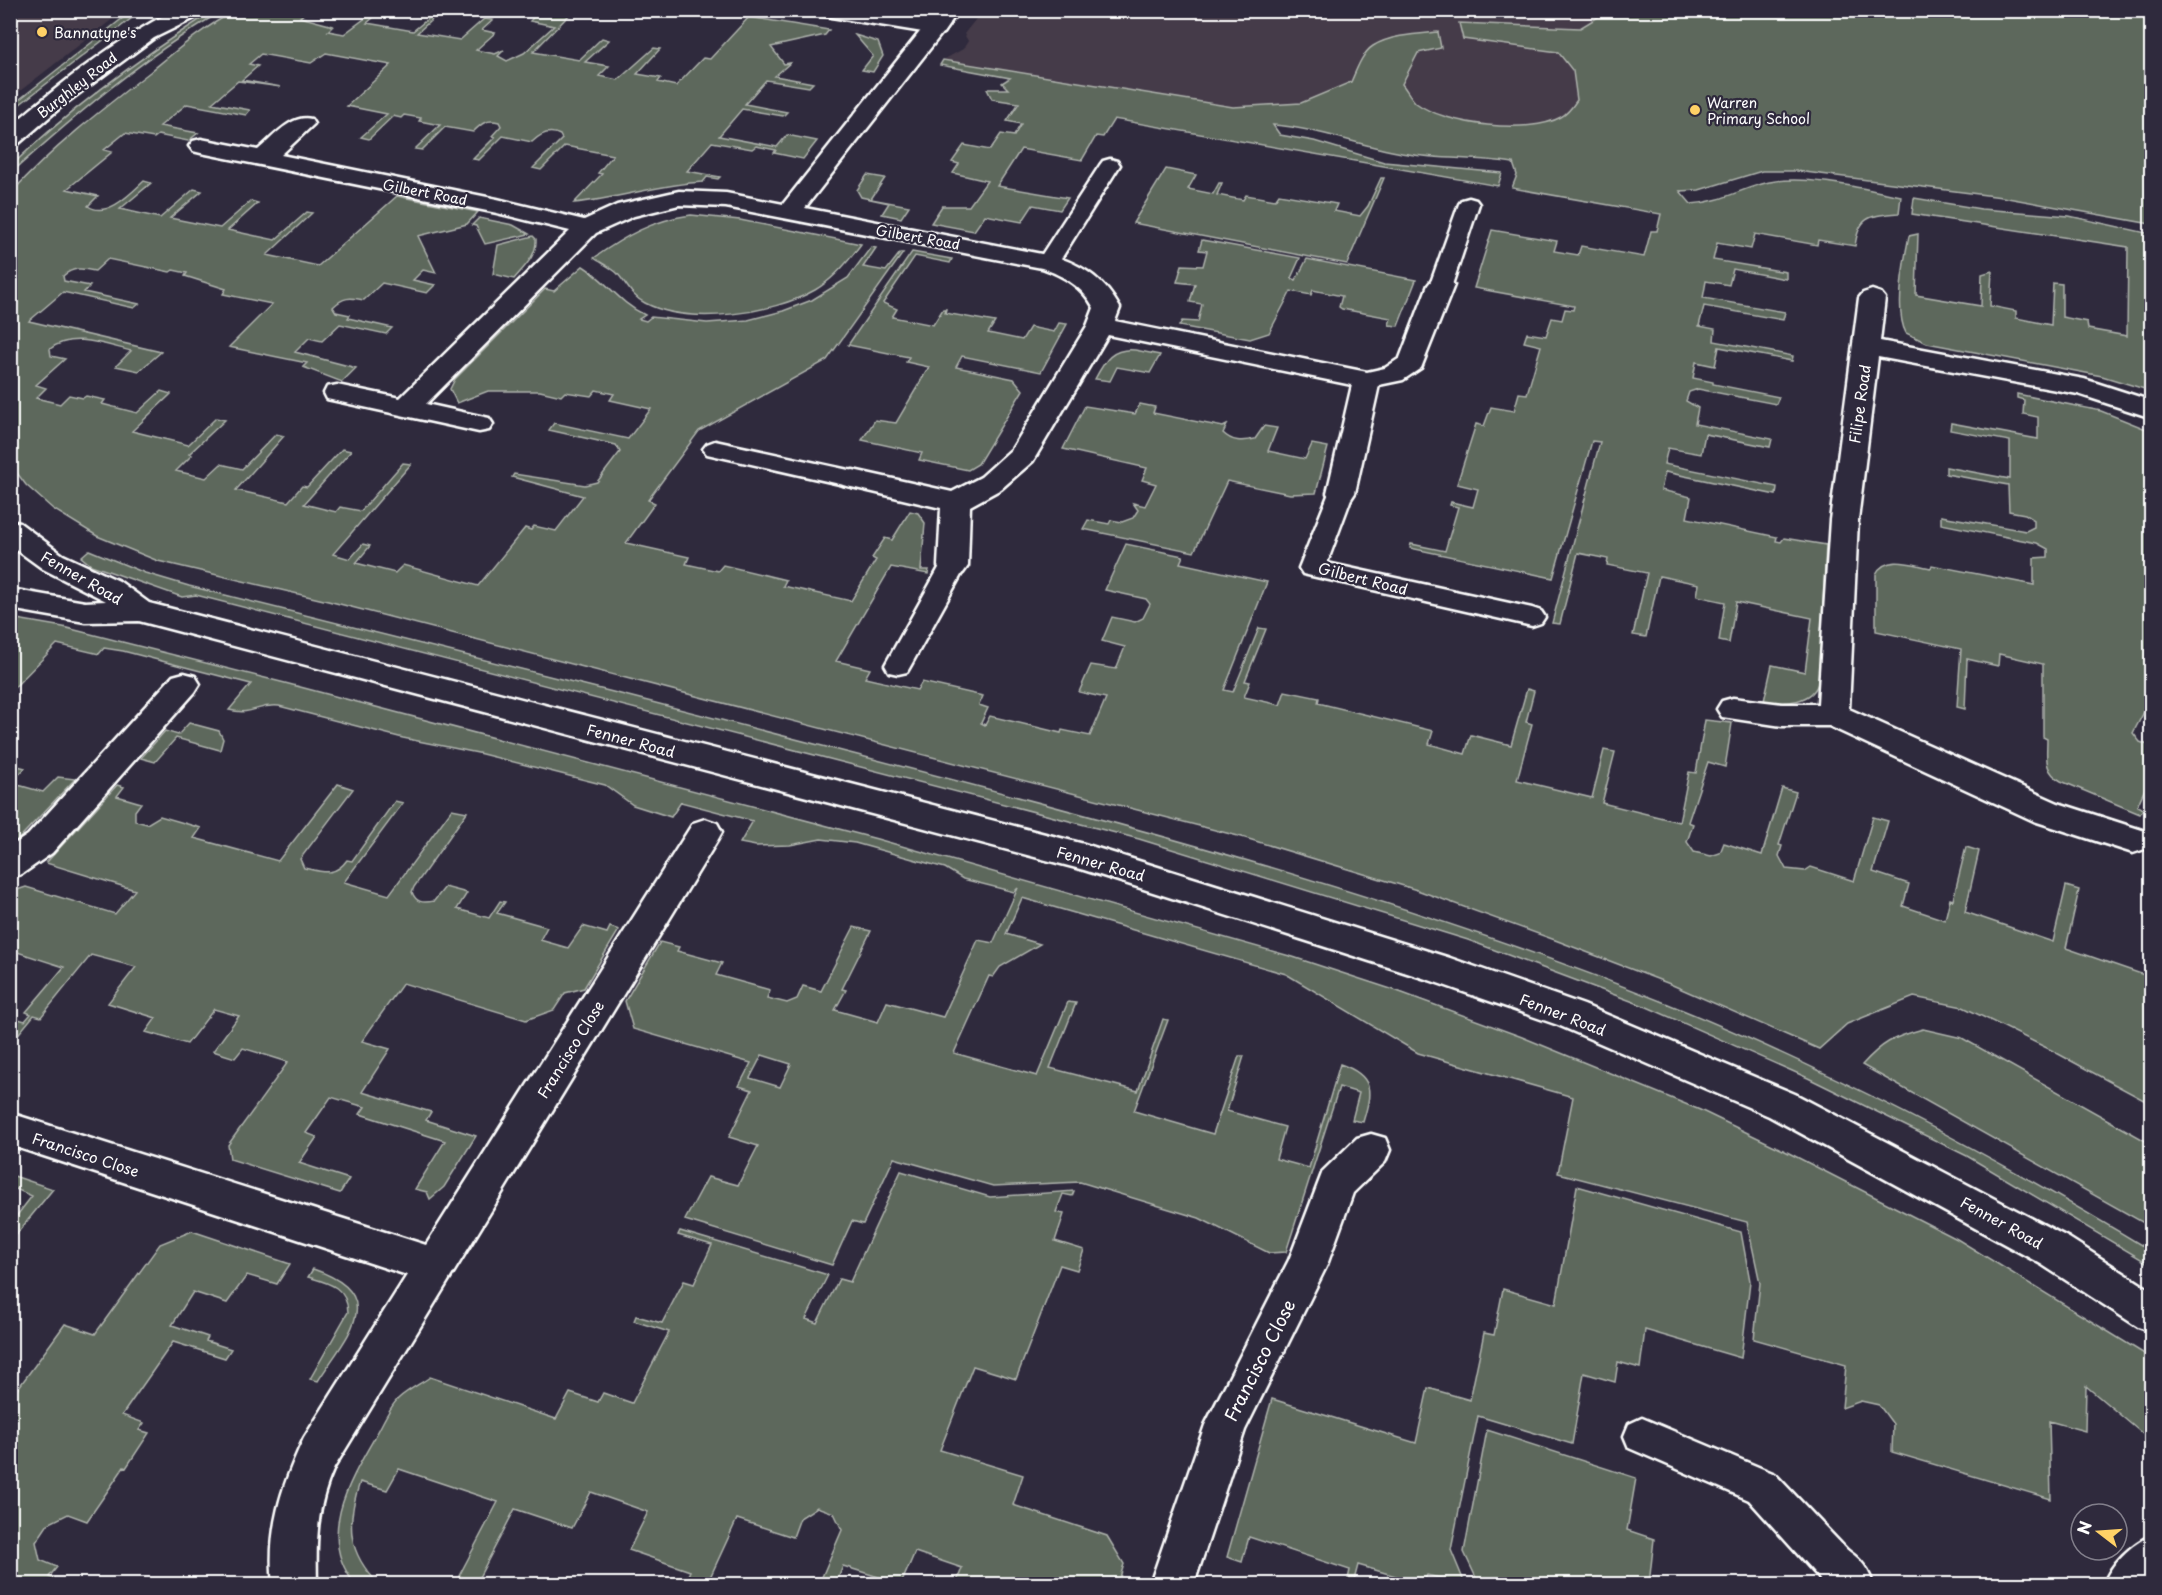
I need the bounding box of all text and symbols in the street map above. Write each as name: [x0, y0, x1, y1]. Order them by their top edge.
place label: Bannatyne's: [54, 22, 136, 43]
marker: Bannatyne's: [35, 25, 49, 39]
street label: Burghley Road: [32, 47, 122, 123]
place label: Warren Primary School: [1707, 92, 1810, 129]
marker: Warren Primary School: [1688, 103, 1702, 117]
street label: Gilbert Road: [381, 174, 469, 210]
street label: Gilbert Road: [874, 219, 962, 255]
street label: Filipe Road: [1842, 363, 1876, 445]
street label: Fenner Road: [37, 544, 127, 610]
street label: Gilbert Road: [1316, 556, 1410, 600]
street label: Fenner Road: [584, 717, 678, 763]
street label: Fenner Road: [1054, 839, 1148, 887]
street label: Fenner Road: [1516, 987, 1610, 1041]
street label: Francisco Close: [531, 996, 609, 1102]
street label: Francisco Close: [29, 1126, 143, 1182]
street label: Fenner Road: [1957, 1190, 2047, 1254]
street label: Francisco Close: [1217, 1294, 1301, 1426]
north arrow: [2069, 1502, 2129, 1562]
text: N: [2070, 1518, 2097, 1537]

